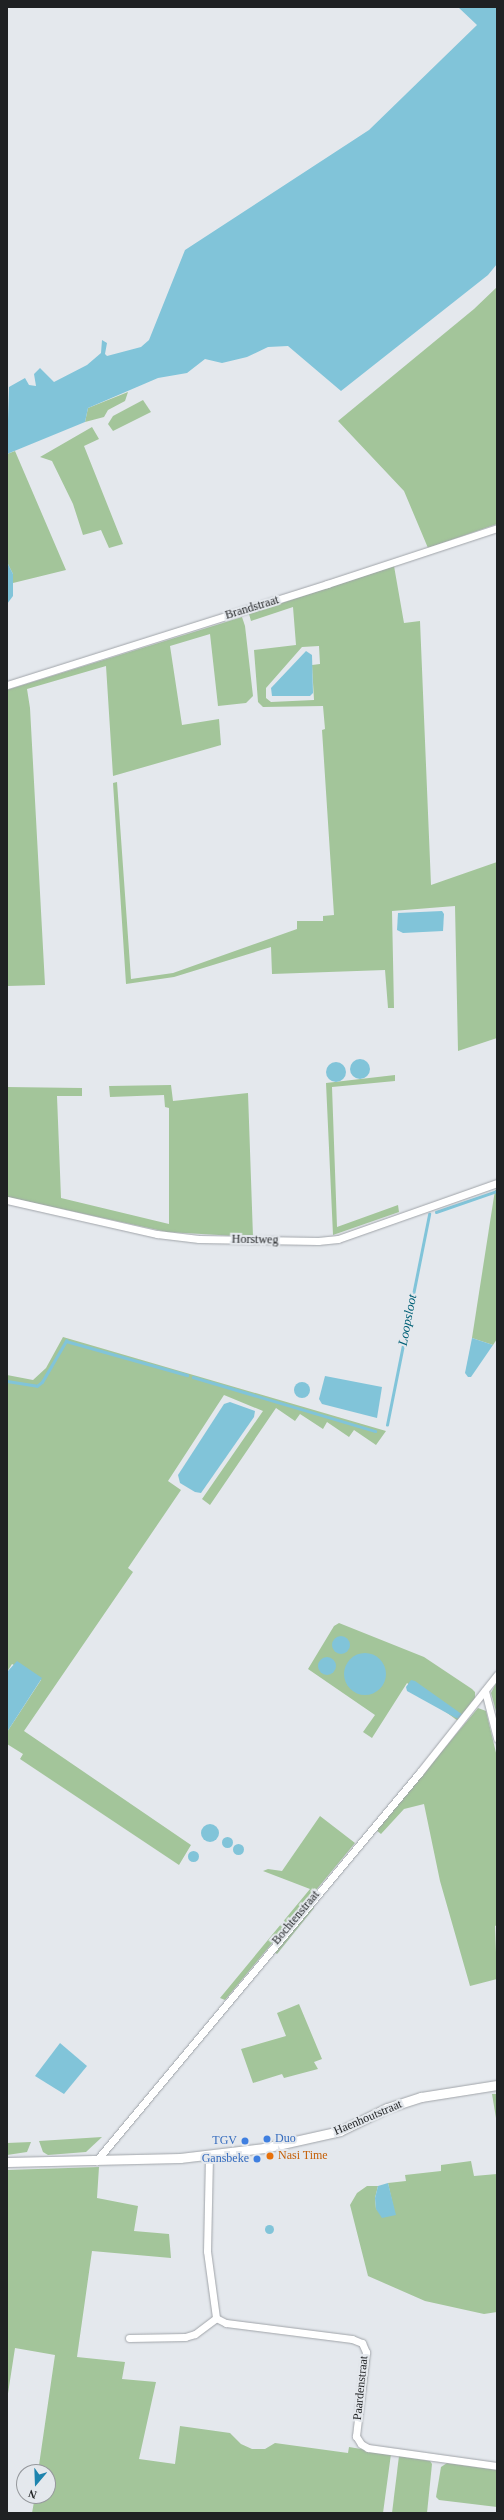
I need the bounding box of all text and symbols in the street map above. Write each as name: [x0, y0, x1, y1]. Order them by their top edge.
street label: Brandstraat: [223, 593, 281, 623]
street label: Horstweg: [232, 1232, 278, 1248]
water label: Loopsloot: [395, 1293, 421, 1347]
street label: Bochtenstraat: [269, 1888, 323, 1948]
street label: Haenhoutstraat: [332, 2097, 404, 2139]
place label: Duo: [275, 2132, 296, 2146]
place label: TGV: [212, 2134, 237, 2148]
marker: Duo: [262, 2134, 272, 2144]
marker: TGV: [240, 2136, 250, 2146]
place label: Nasi Time: [278, 2149, 328, 2163]
marker: Nasi Time: [265, 2151, 275, 2161]
place label: Gansbeke: [202, 2152, 249, 2166]
marker: Gansbeke: [252, 2154, 262, 2164]
street label: Paardenstraat: [350, 2355, 372, 2421]
north arrow: [16, 2464, 56, 2504]
text: N: [27, 2487, 38, 2501]

